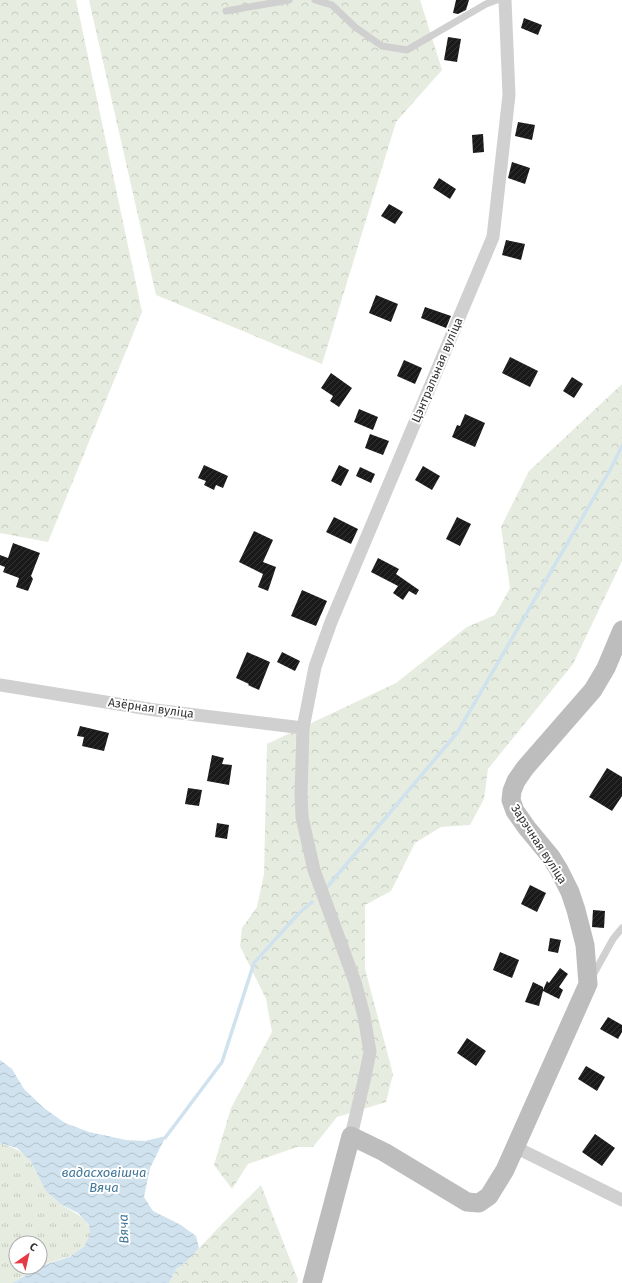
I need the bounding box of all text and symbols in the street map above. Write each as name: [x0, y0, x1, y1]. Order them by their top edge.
street label: Цэнтральная вуліца: [409, 315, 465, 425]
street label: Азёрная вуліца: [107, 695, 195, 721]
street label: Зарэчная вуліца: [508, 802, 570, 886]
water label: вадасховішча Вяча: [62, 1165, 146, 1195]
water label: Вяча: [115, 1214, 132, 1244]
north arrow: [8, 1235, 48, 1275]
text: С: [27, 1240, 40, 1255]

